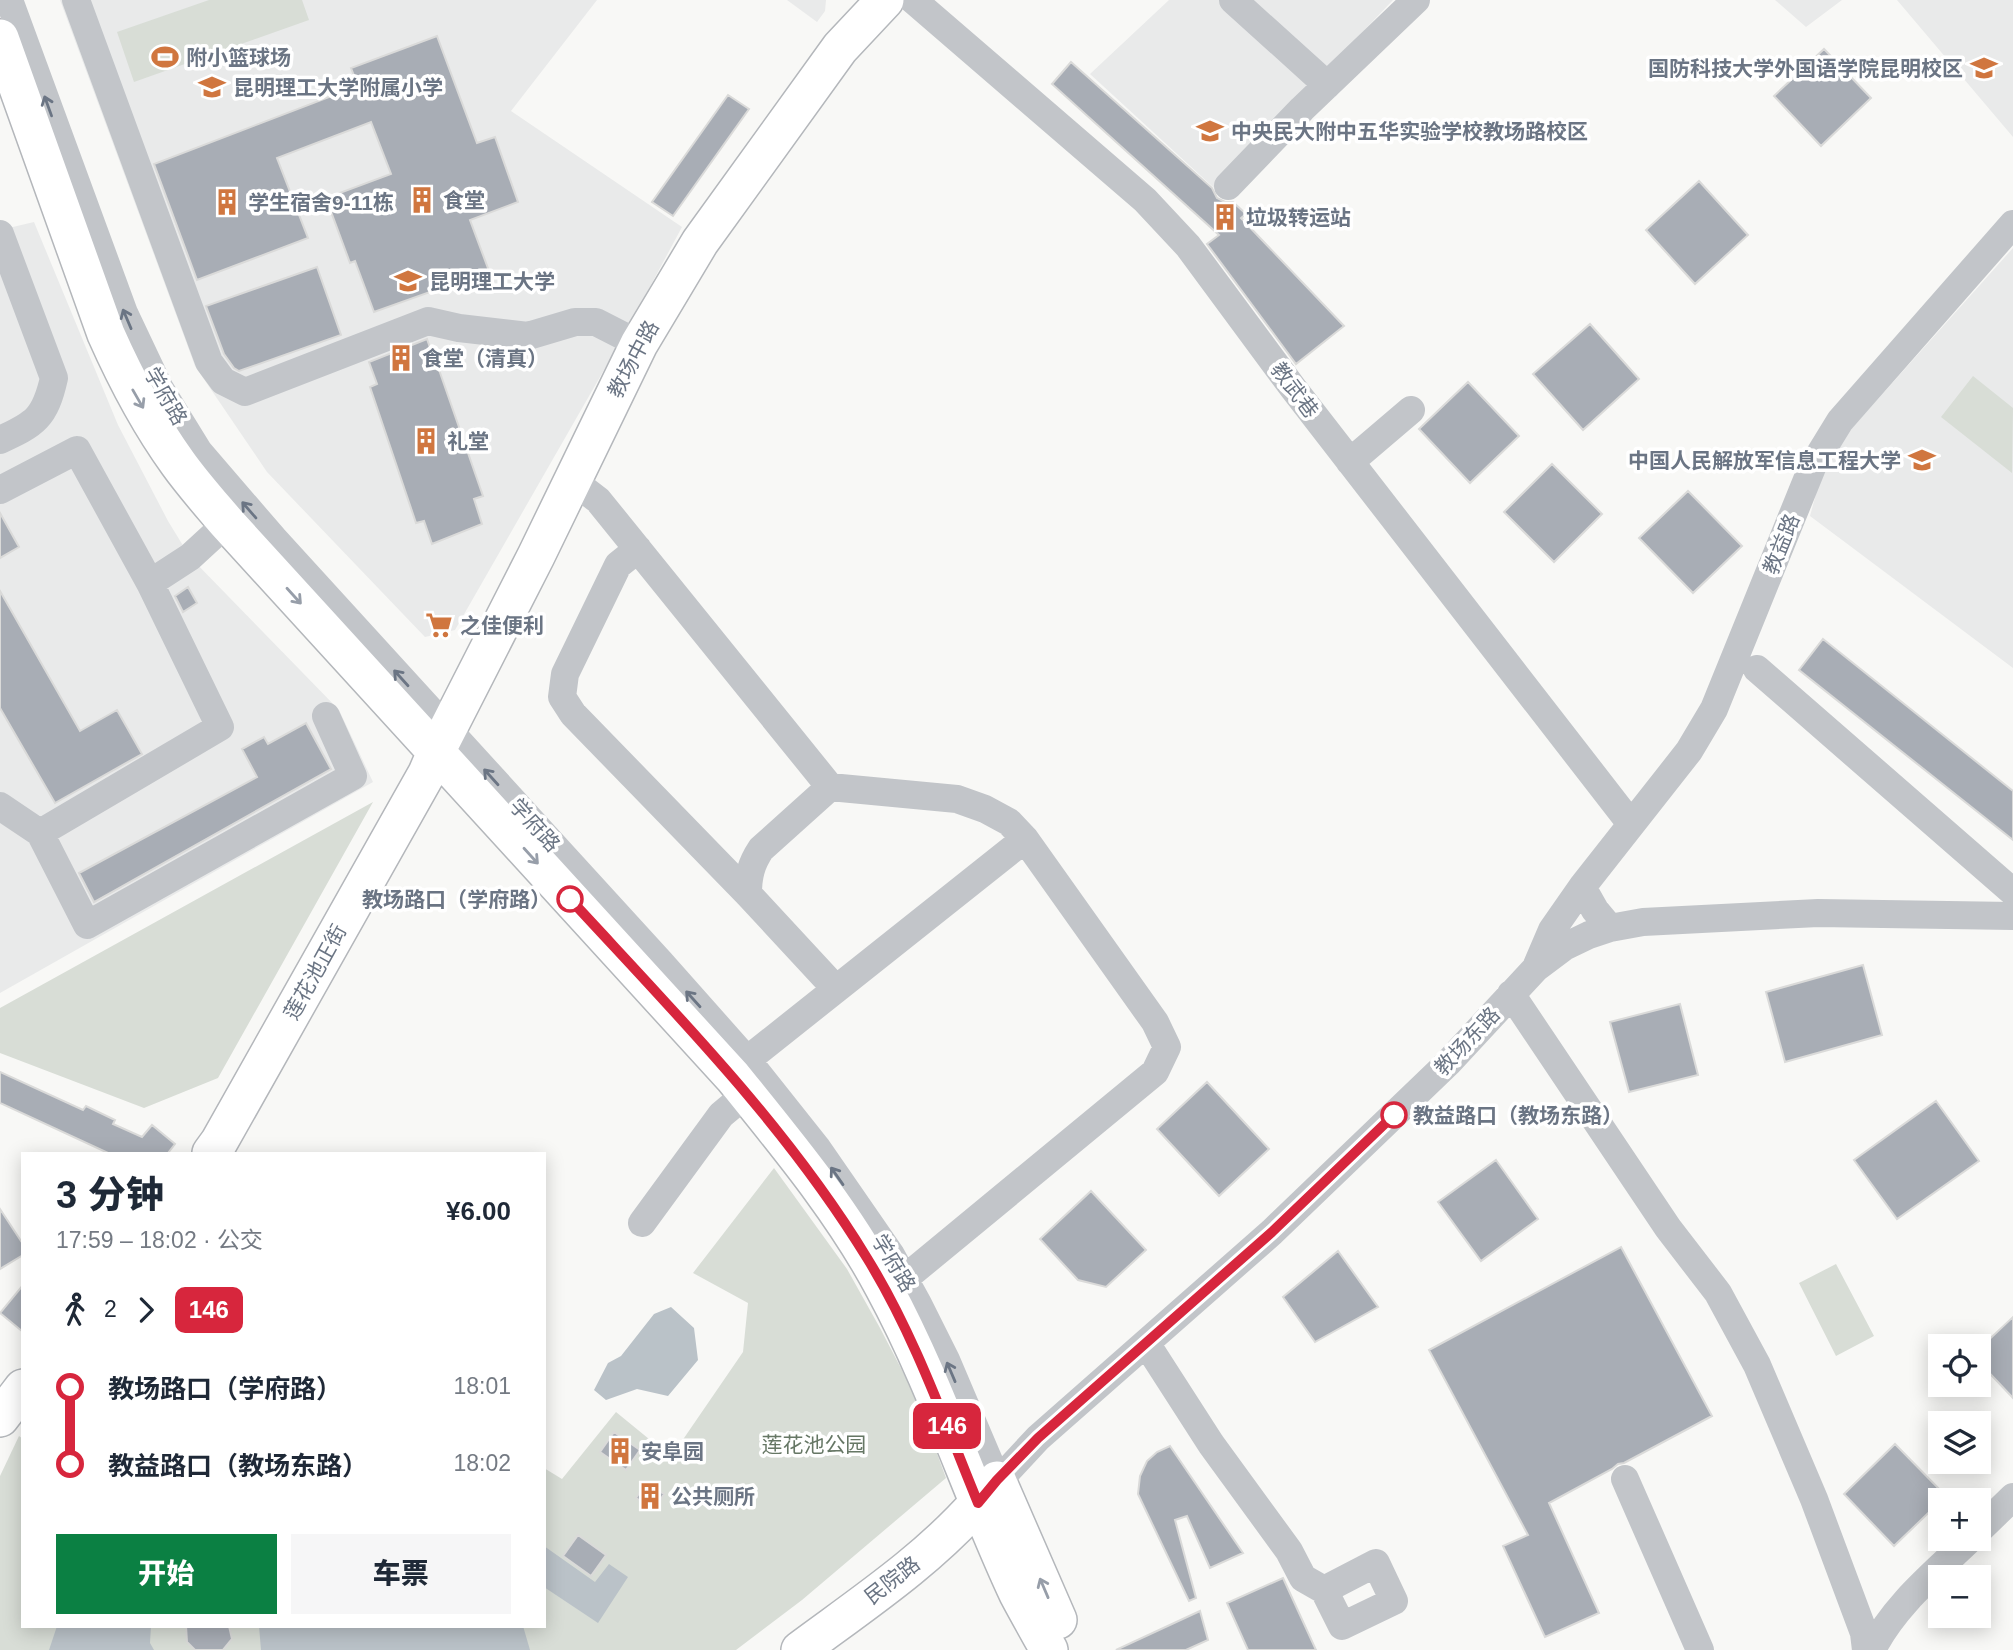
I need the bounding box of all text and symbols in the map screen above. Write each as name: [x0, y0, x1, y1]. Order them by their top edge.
sports icon: 附小篮球场: [150, 42, 180, 72]
place label: 附小篮球场: [186, 46, 291, 69]
school or university icon: 国防科技大学外国语学院昆明校区: [1969, 53, 1999, 83]
place label: 国防科技大学外国语学院昆明校区: [1648, 57, 1963, 80]
school or university icon: 昆明理工大学附属小学: [197, 72, 227, 102]
place label: 昆明理工大学附属小学: [233, 76, 443, 99]
one-way arrow: [41, 95, 53, 117]
school or university icon: 中央民大附中五华实验学校教场路校区: [1195, 116, 1225, 146]
place label: 中央民大附中五华实验学校教场路校区: [1231, 120, 1588, 143]
building icon: 食堂: [407, 185, 437, 215]
building icon: 学生宿舍9-11栋: [212, 187, 242, 217]
place label: 食堂: [443, 189, 485, 212]
place label: 学生宿舍9-11栋: [248, 191, 394, 214]
building icon: 垃圾转运站: [1210, 202, 1240, 232]
place label: 垃圾转运站: [1246, 206, 1351, 229]
school or university icon: 昆明理工大学: [393, 266, 423, 296]
place label: 昆明理工大学: [429, 270, 555, 293]
one-way arrow: [120, 309, 133, 331]
street label: 教场中路: [603, 317, 663, 401]
building icon: 食堂（清真）: [386, 343, 416, 373]
place label: 食堂（清真）: [422, 347, 548, 370]
street label: 教武巷: [1267, 358, 1323, 422]
street label: 学府路: [140, 363, 192, 429]
one-way arrow: [132, 388, 145, 409]
building icon: 礼堂: [411, 426, 441, 456]
place label: 礼堂: [447, 430, 489, 453]
school or university icon: 中国人民解放军信息工程大学: [1907, 445, 1937, 475]
place label: 中国人民解放军信息工程大学: [1628, 449, 1901, 472]
one-way arrow: [240, 502, 257, 519]
street label: 教益路: [1759, 510, 1803, 578]
one-way arrow: [285, 587, 302, 604]
supermarket icon: 之佳便利: [424, 610, 454, 640]
place label: 之佳便利: [460, 614, 544, 637]
one-way arrow: [394, 670, 410, 688]
one-way arrow: [483, 768, 499, 786]
street label: 学府路: [505, 794, 565, 856]
one-way arrow: [523, 847, 540, 864]
marker: 教场路口（学府路）: [557, 886, 583, 912]
place label: 教场路口（学府路）: [362, 888, 551, 911]
street label: 莲花池正街: [279, 921, 351, 1023]
one-way arrow: [685, 991, 701, 1009]
street label: 教场东路: [1430, 1002, 1504, 1080]
marker: 教益路口（教场东路）: [1381, 1102, 1407, 1128]
place label: 教益路口（教场东路）: [1413, 1104, 1623, 1127]
one-way arrow: [829, 1167, 844, 1186]
text: 3 分钟: [56, 1174, 164, 1216]
text: ¥6.00: [446, 1196, 511, 1226]
text: 17:59 – 18:02 · 公交: [56, 1227, 263, 1253]
street label: 学府路: [868, 1230, 920, 1296]
icon: walk: [56, 1291, 94, 1329]
icon: forward: [127, 1291, 165, 1329]
text: 2: [104, 1296, 117, 1322]
text: 146: [189, 1296, 229, 1323]
map controls: [1928, 1334, 1991, 1628]
button: locate: [1928, 1334, 1991, 1397]
one-way arrow: [944, 1361, 957, 1383]
text: 18:01: [453, 1373, 511, 1399]
text: 教场路口（学府路）: [108, 1374, 342, 1404]
line badge: 146: [907, 1403, 987, 1449]
button: layers: [1928, 1411, 1991, 1474]
text: 146: [927, 1412, 967, 1439]
park label: 莲花池公园: [762, 1433, 867, 1456]
building icon: 安阜园: [605, 1436, 635, 1466]
place label: 安阜园: [641, 1440, 704, 1463]
text: 18:02: [453, 1450, 511, 1476]
text: 教益路口（教场东路）: [108, 1451, 368, 1481]
building icon: 公共厕所: [635, 1481, 665, 1511]
place label: 公共厕所: [671, 1485, 755, 1508]
button: +: [1928, 1488, 1991, 1551]
button: 开始: [56, 1534, 277, 1614]
button: 车票: [291, 1534, 511, 1614]
street label: 民院路: [860, 1552, 924, 1608]
button: −: [1928, 1565, 1991, 1628]
one-way arrow: [1036, 1577, 1049, 1599]

